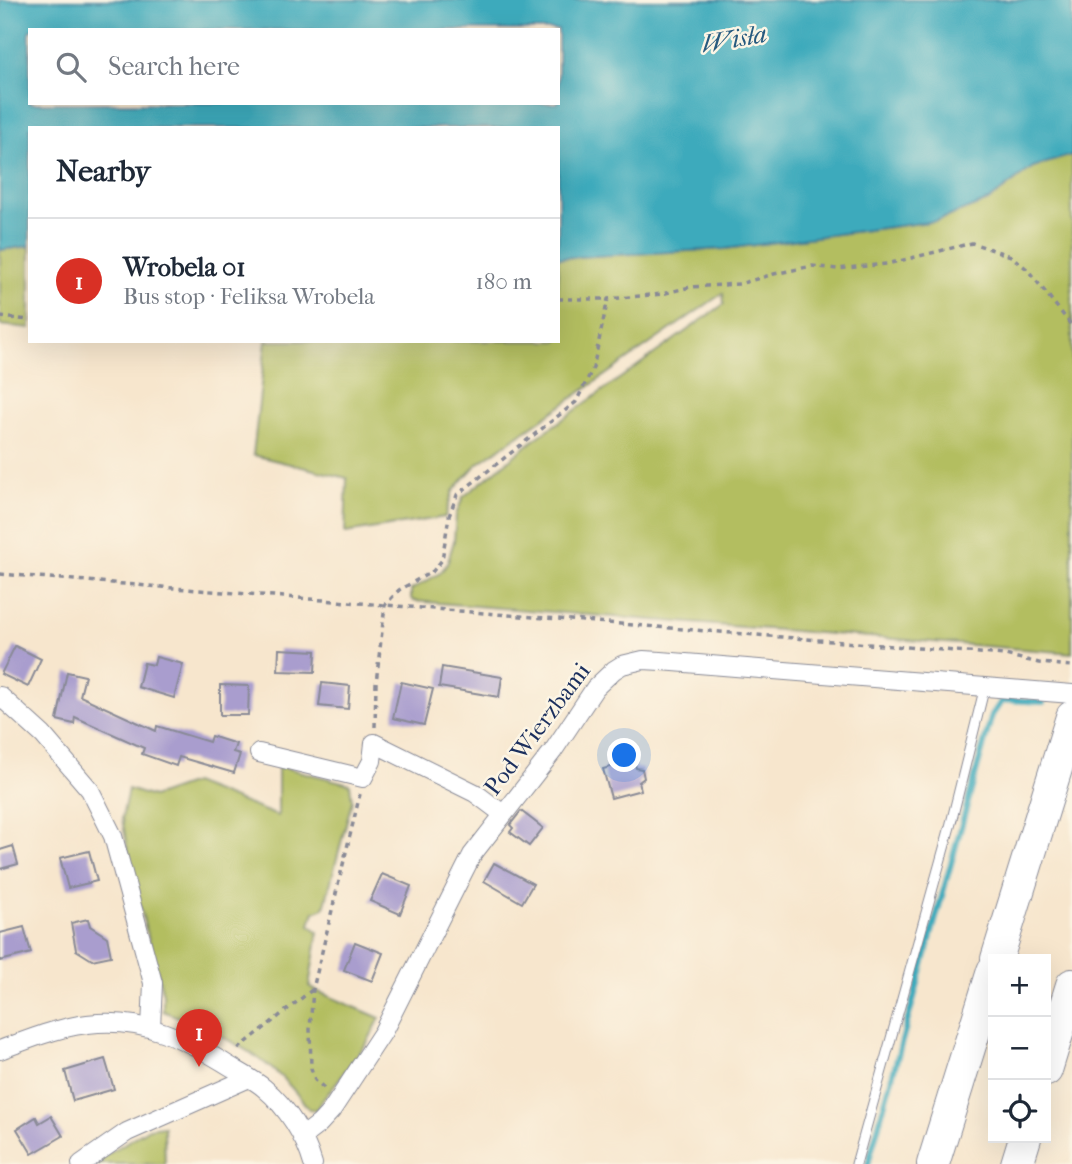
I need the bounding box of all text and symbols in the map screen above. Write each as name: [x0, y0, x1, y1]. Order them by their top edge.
water label: Wisła: [699, 18, 769, 60]
search box: [28, 28, 560, 105]
icon: search: [52, 48, 90, 86]
text: Search here: [108, 51, 240, 82]
text: Nearby: [56, 154, 151, 189]
text: Wrobela 01: [123, 252, 246, 283]
text: 1: [75, 268, 83, 295]
text: 180 m: [475, 268, 532, 295]
text: Bus stop · Feliksa Wrobela: [123, 283, 375, 310]
street label: Pod Wierzbami: [478, 657, 596, 801]
your location: [607, 738, 641, 772]
map controls: [988, 954, 1051, 1143]
button: +: [988, 954, 1051, 1017]
pin: 1: [176, 1009, 222, 1067]
button: −: [988, 1017, 1051, 1080]
button: locate: [988, 1080, 1051, 1143]

